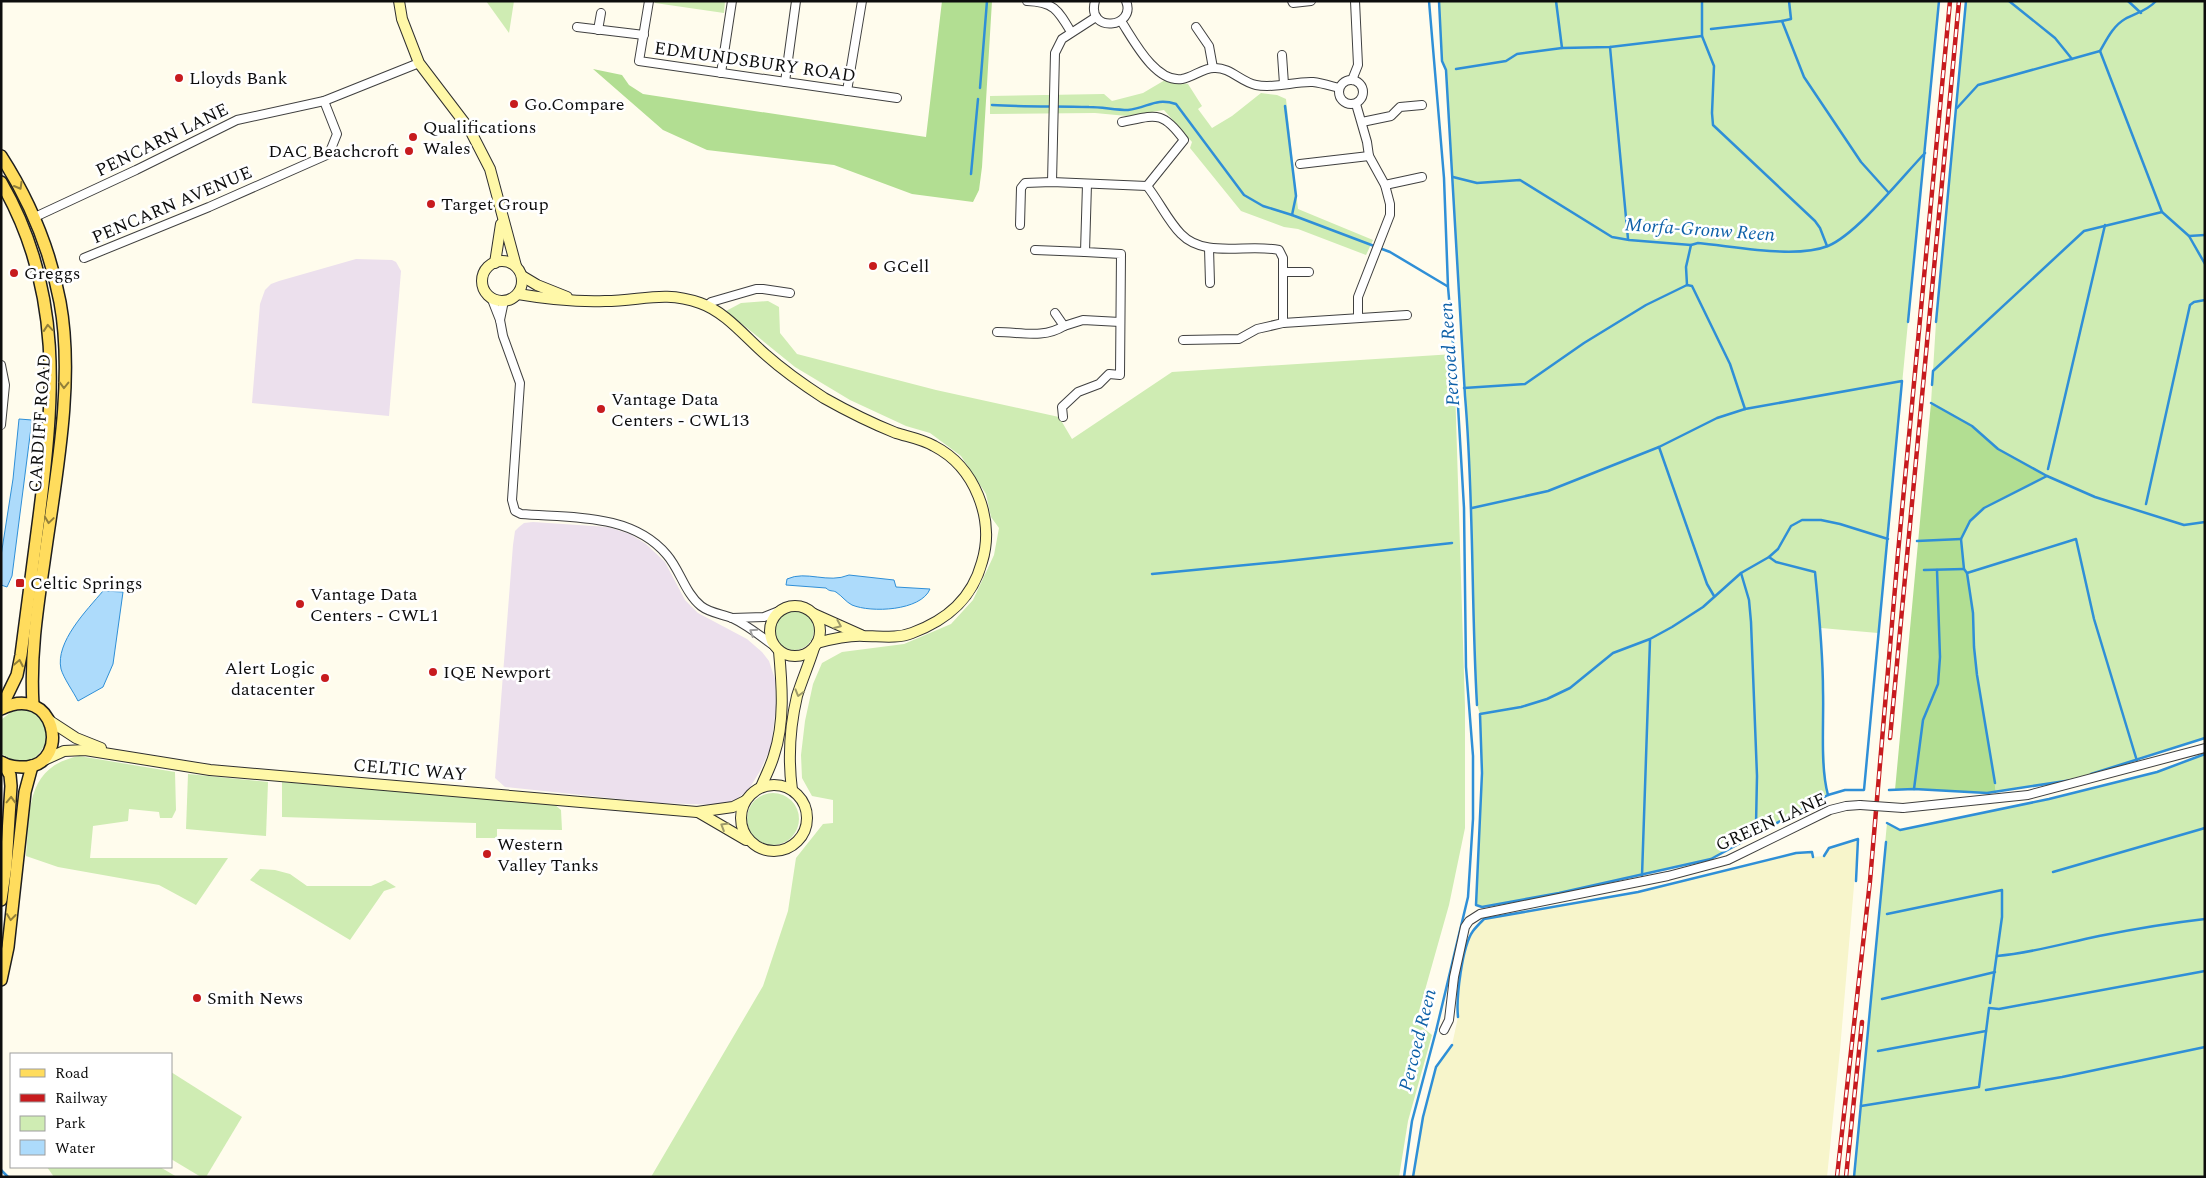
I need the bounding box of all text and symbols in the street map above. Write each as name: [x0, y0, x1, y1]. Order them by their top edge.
street label: EDMUNDSBURY ROAD: [652, 34, 858, 90]
place label: Lloyds Bank: [189, 65, 288, 92]
marker: Lloyds Bank: [173, 72, 185, 84]
place label: Go.Compare: [524, 91, 625, 118]
street label: PENCARN LANE: [91, 96, 233, 184]
marker: Go.Compare: [508, 98, 520, 110]
place label: Qualifications Wales: [423, 114, 536, 162]
marker: Qualifications Wales: [407, 131, 419, 143]
place label: DAC Beachcroft: [268, 138, 399, 165]
marker: DAC Beachcroft: [403, 145, 415, 157]
street label: PENCARN AVENUE: [88, 159, 256, 251]
one-way arrow: [13, 180, 23, 189]
place label: Target Group: [441, 191, 549, 218]
marker: Target Group: [425, 198, 437, 210]
water label: Morfa-Gronw Reen: [1624, 210, 1776, 250]
place label: GCell: [883, 253, 929, 280]
place label: Greggs: [24, 260, 81, 287]
marker: GCell: [867, 260, 879, 272]
marker: Greggs: [8, 267, 20, 279]
water label: Percoed Reen: [1432, 301, 1468, 407]
one-way arrow: [43, 324, 54, 332]
street label: CARDIFF ROAD: [22, 353, 58, 493]
one-way arrow: [58, 381, 69, 389]
place label: Vantage Data Centers - CWL13: [611, 386, 749, 434]
marker: Vantage Data Centers - CWL13: [595, 403, 607, 415]
one-way arrow: [45, 515, 55, 524]
place label: Celtic Springs: [30, 570, 143, 597]
marker: Celtic Springs: [14, 577, 26, 589]
place label: Vantage Data Centers - CWL1: [310, 581, 439, 629]
marker: Vantage Data Centers - CWL1: [294, 598, 306, 610]
one-way arrow: [833, 618, 842, 629]
one-way arrow: [750, 628, 759, 638]
place label: Alert Logic datacenter: [224, 655, 315, 703]
one-way arrow: [14, 659, 24, 668]
place label: IQE Newport: [443, 659, 551, 686]
marker: IQE Newport: [427, 666, 439, 678]
marker: Alert Logic datacenter: [319, 672, 331, 684]
one-way arrow: [794, 689, 805, 697]
street label: CELTIC WAY: [352, 752, 468, 788]
street label: GREEN LANE: [1711, 786, 1831, 858]
one-way arrow: [5, 796, 16, 804]
one-way arrow: [720, 822, 729, 832]
place label: Western Valley Tanks: [497, 831, 599, 879]
marker: Western Valley Tanks: [481, 848, 493, 860]
one-way arrow: [6, 913, 17, 921]
place label: Smith News: [207, 985, 303, 1012]
water label: Percoed Reen: [1391, 986, 1445, 1094]
marker: Smith News: [191, 992, 203, 1004]
legend: [10, 1053, 172, 1168]
text: Road: [55, 1062, 89, 1085]
text: Railway: [55, 1087, 108, 1110]
text: Park: [55, 1112, 86, 1135]
text: Water: [55, 1137, 95, 1160]

